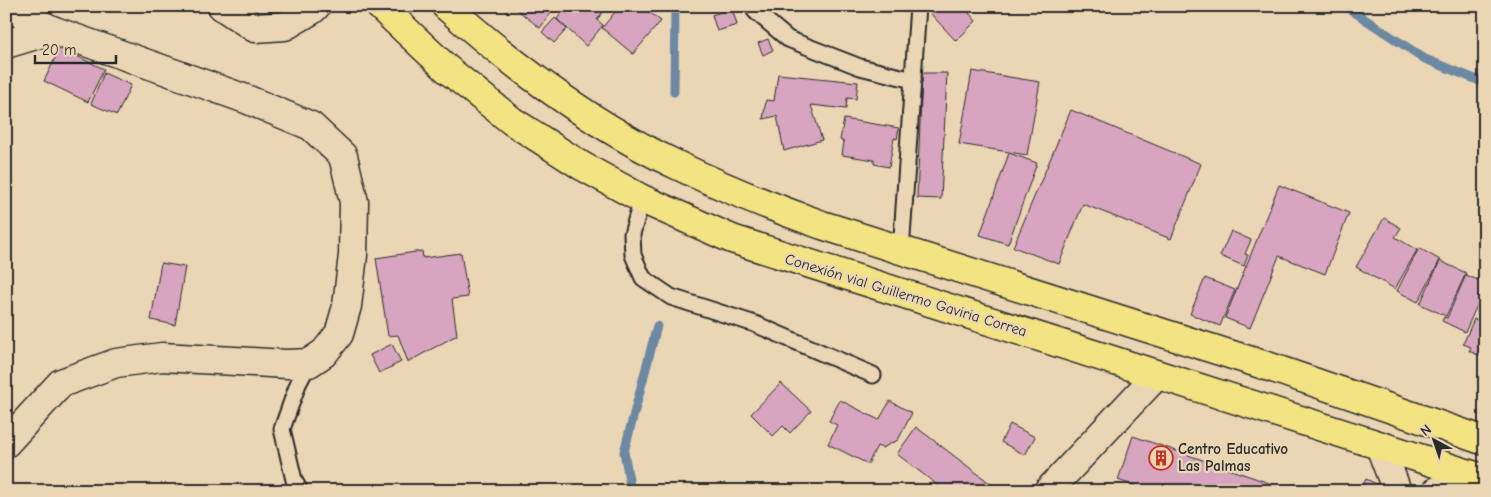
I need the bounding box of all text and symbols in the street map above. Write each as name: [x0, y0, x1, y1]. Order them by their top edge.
scale bar: [35, 32, 116, 64]
text: 20 m: [42, 41, 76, 59]
street label: Conexión vial Guillermo Gaviria Correa: [783, 250, 1029, 340]
north arrow: [1408, 414, 1458, 464]
text: N: [1417, 421, 1435, 440]
place label: Centro Educativo Las Palmas: [1178, 440, 1288, 475]
building icon: Centro Educativo Las Palmas: [1148, 445, 1174, 471]

